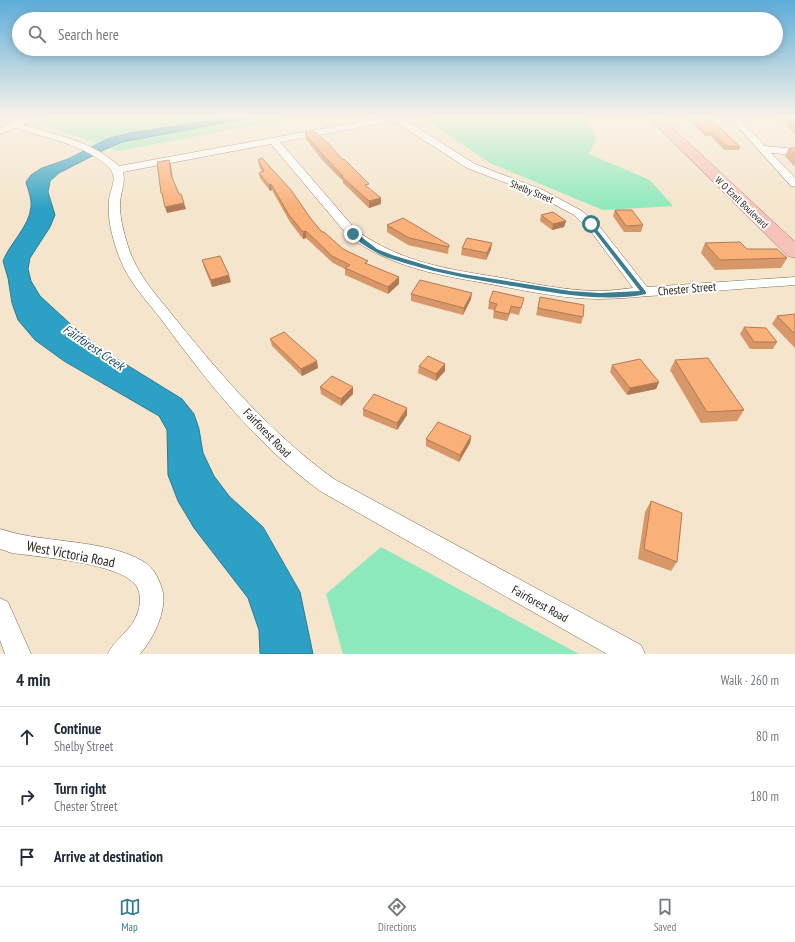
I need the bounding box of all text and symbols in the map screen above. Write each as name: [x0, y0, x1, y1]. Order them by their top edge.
search box: [12, 12, 783, 56]
icon: search: [26, 23, 48, 45]
text: Search here: [58, 25, 119, 44]
street label: W O Ezell Boulevard: [712, 174, 771, 231]
street label: Shelby Street: [508, 177, 556, 206]
route start: [582, 215, 600, 233]
route end: [344, 225, 362, 243]
street label: Chester Street: [657, 278, 718, 299]
water label: Fairforest Creek: [60, 321, 129, 375]
street label: Fairforest Road: [240, 405, 294, 460]
street label: West Victoria Road: [25, 537, 117, 571]
street label: Fairforest Road: [509, 582, 571, 625]
text: 4 min: [16, 669, 50, 691]
text: Walk · 260 m: [721, 672, 779, 689]
text: Continue: [54, 719, 101, 738]
icon: ahead: [16, 726, 38, 748]
text: 80 m: [756, 728, 779, 745]
text: Shelby Street: [54, 738, 113, 755]
text: Turn right: [54, 779, 106, 798]
icon: right: [16, 786, 38, 808]
text: 180 m: [750, 788, 779, 805]
text: Chester Street: [54, 798, 118, 815]
icon: arrive: [16, 846, 38, 868]
text: Arrive at destination: [54, 847, 163, 866]
tab: Map: [119, 896, 141, 934]
tab: Directions: [378, 896, 416, 934]
tab: Saved: [654, 896, 676, 934]

